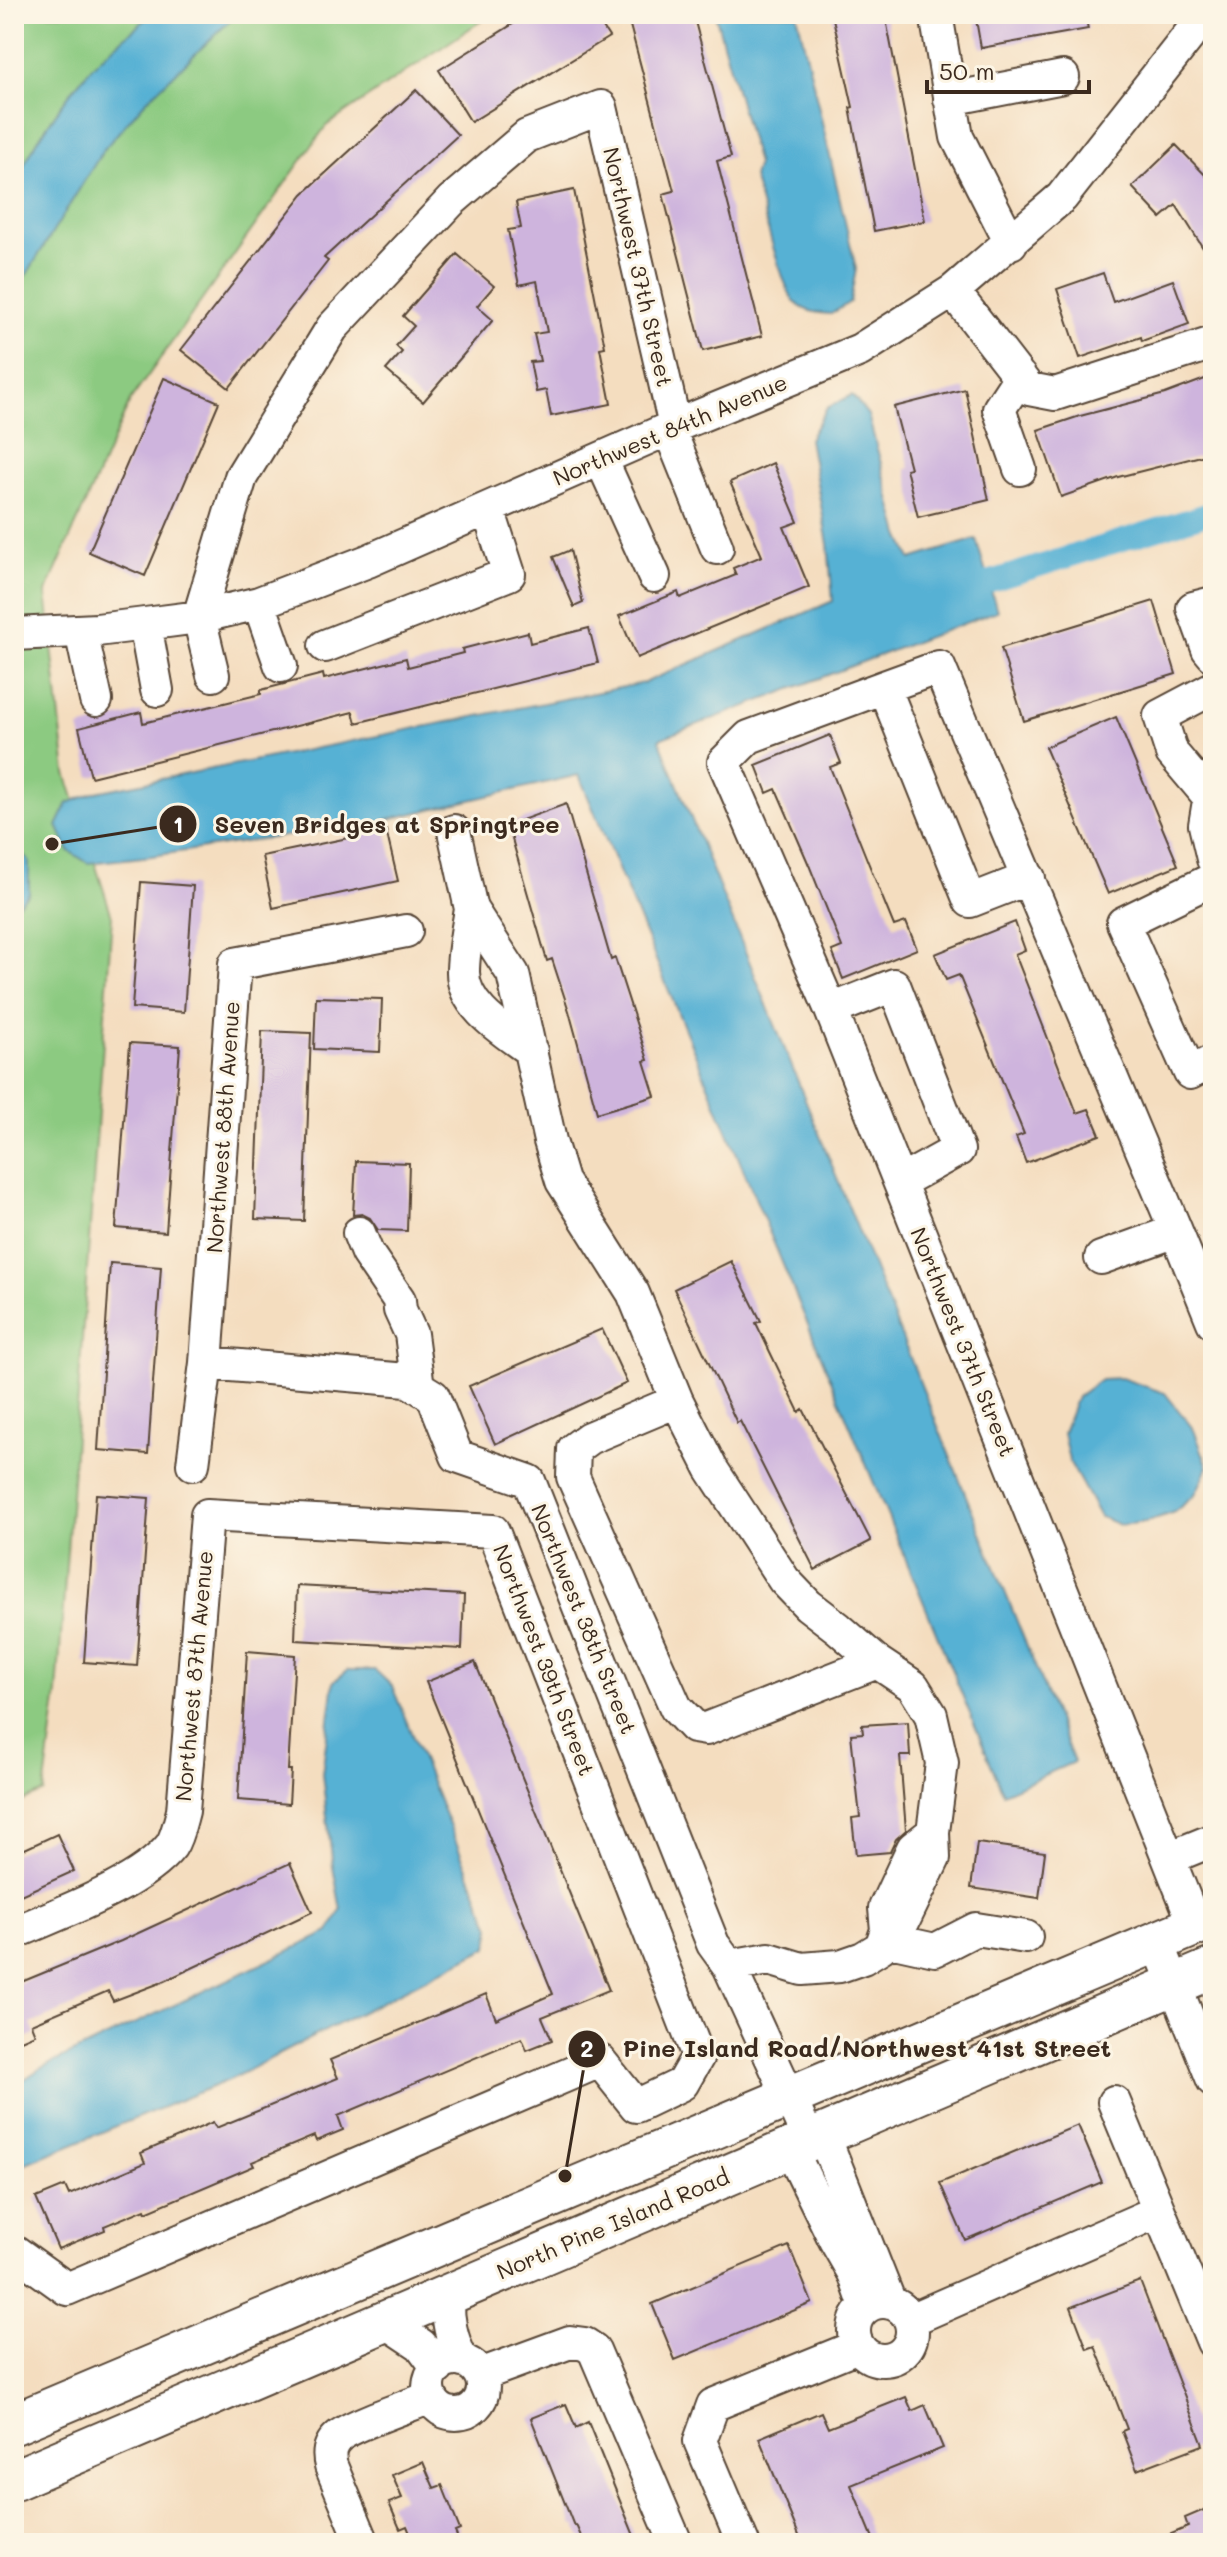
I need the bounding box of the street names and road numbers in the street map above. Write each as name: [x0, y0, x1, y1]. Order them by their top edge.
street label: Northwest 37th Street: [597, 144, 680, 389]
street label: Northwest 84th Avenue: [548, 367, 791, 492]
street label: Northwest 88th Avenue: [199, 1000, 246, 1254]
street label: Northwest 37th Street: [904, 1223, 1023, 1461]
street label: Northwest 38th Street: [525, 1499, 644, 1738]
street label: Northwest 39th Street: [487, 1540, 602, 1780]
street label: Northwest 87th Avenue: [168, 1550, 219, 1802]
street label: North Pine Island Road: [492, 2161, 734, 2286]

